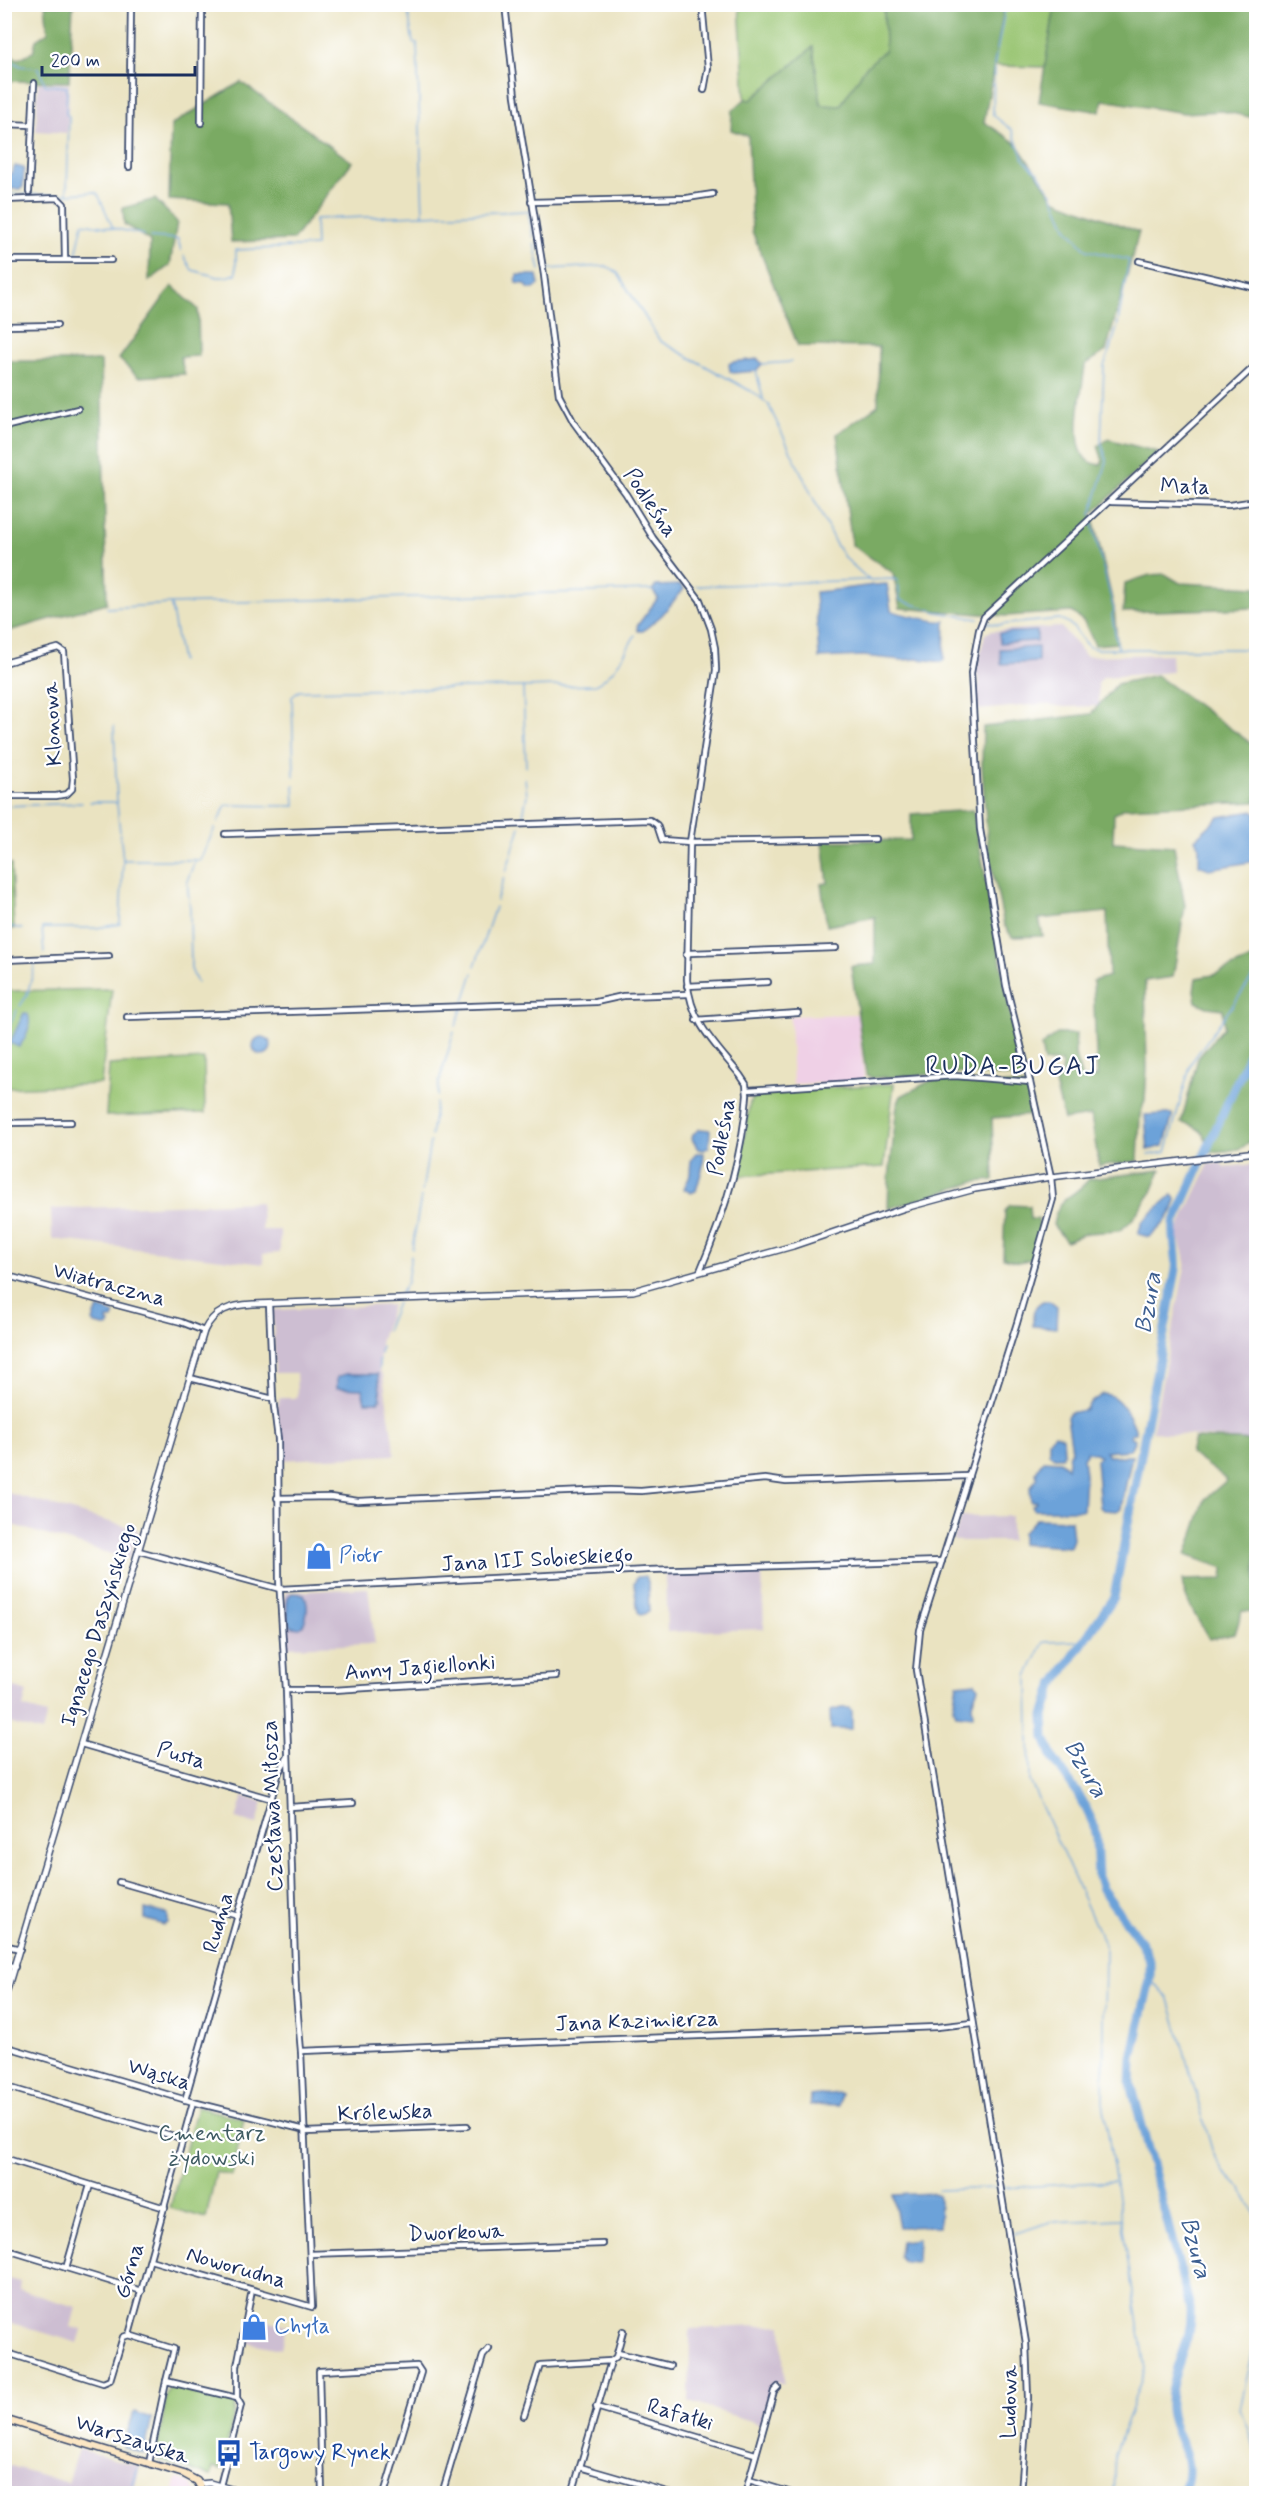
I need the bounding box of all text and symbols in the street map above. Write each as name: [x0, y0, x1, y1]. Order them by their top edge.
scale bar: [42, 39, 195, 77]
text: 200 m: [51, 49, 100, 73]
street label: Podleśna: [617, 463, 683, 543]
street label: Mała: [1160, 472, 1210, 502]
street label: Klonowa: [37, 680, 69, 767]
district label: RUDA-BUGAJ: [925, 1050, 1101, 1084]
street label: Podleśna: [701, 1096, 743, 1178]
street label: Wiatraczna: [50, 1257, 168, 1313]
water label: Bzura: [1128, 1270, 1170, 1336]
street label: Ignacego Daszyńskiego: [55, 1520, 146, 1731]
shop icon: Piotr: [304, 1541, 334, 1571]
street label: Jana III Sobieskiego: [440, 1541, 634, 1582]
place label: Piotr: [339, 1542, 383, 1570]
street label: Anny Jagiellonki: [344, 1649, 497, 1690]
street label: Czesława Miłosza: [256, 1720, 290, 1892]
water label: Bzura: [1056, 1734, 1114, 1804]
street label: Pusta: [154, 1736, 208, 1776]
street label: Rudna: [197, 1890, 241, 1956]
street label: Jana Kazimierza: [555, 2005, 719, 2039]
street label: Wąska: [124, 2052, 194, 2098]
street label: Królewska: [337, 2097, 433, 2129]
park label: Cmentarz żydowski: [158, 2120, 266, 2173]
water label: Bzura: [1172, 2214, 1218, 2282]
street label: Dworkowa: [407, 2217, 505, 2249]
street label: Górna: [109, 2240, 151, 2302]
street label: Noworudna: [183, 2240, 289, 2296]
shop icon: Chyła: [239, 2312, 269, 2342]
place label: Chyła: [274, 2313, 330, 2341]
street label: Ludowa: [995, 2364, 1025, 2439]
street label: Rafałki: [644, 2392, 716, 2438]
street label: Warszawska: [72, 2408, 193, 2472]
bus stop icon: Targowy Rynek: [214, 2438, 244, 2468]
place label: Targowy Rynek: [249, 2439, 391, 2470]

